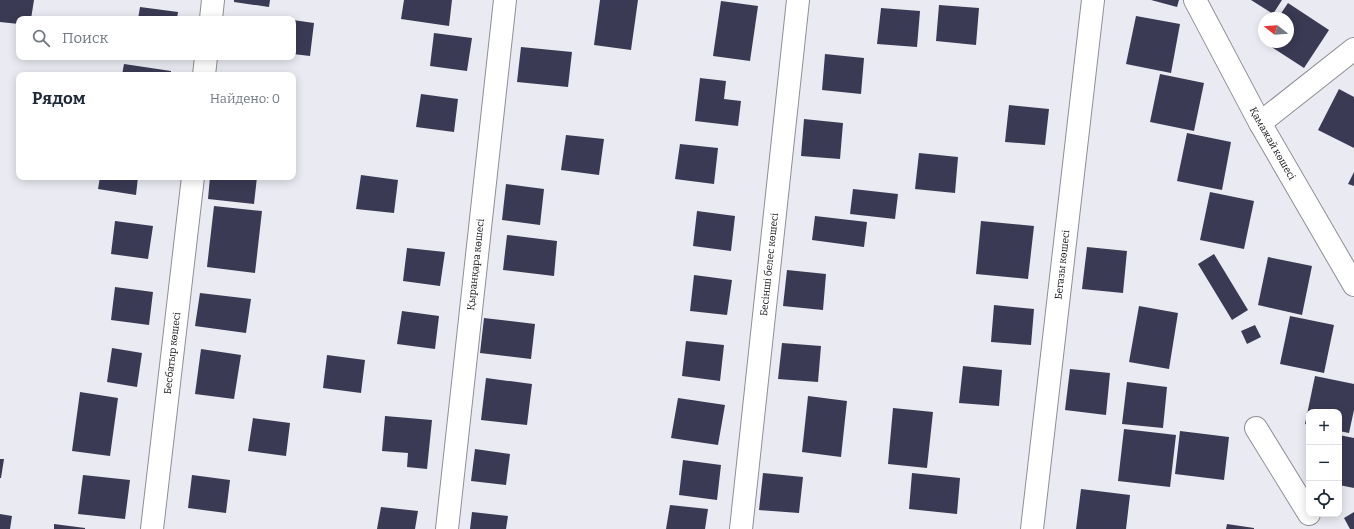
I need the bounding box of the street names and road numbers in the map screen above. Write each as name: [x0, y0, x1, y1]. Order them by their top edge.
street label: Қамажай көшесі: [1247, 105, 1298, 182]
street label: Бесінші белес көшесі: [758, 212, 781, 317]
street label: Қыранқара көшесі: [465, 218, 487, 311]
street label: Бегазы көшесі: [1053, 229, 1072, 300]
street label: Бесбатыр көшесі: [162, 312, 183, 395]

